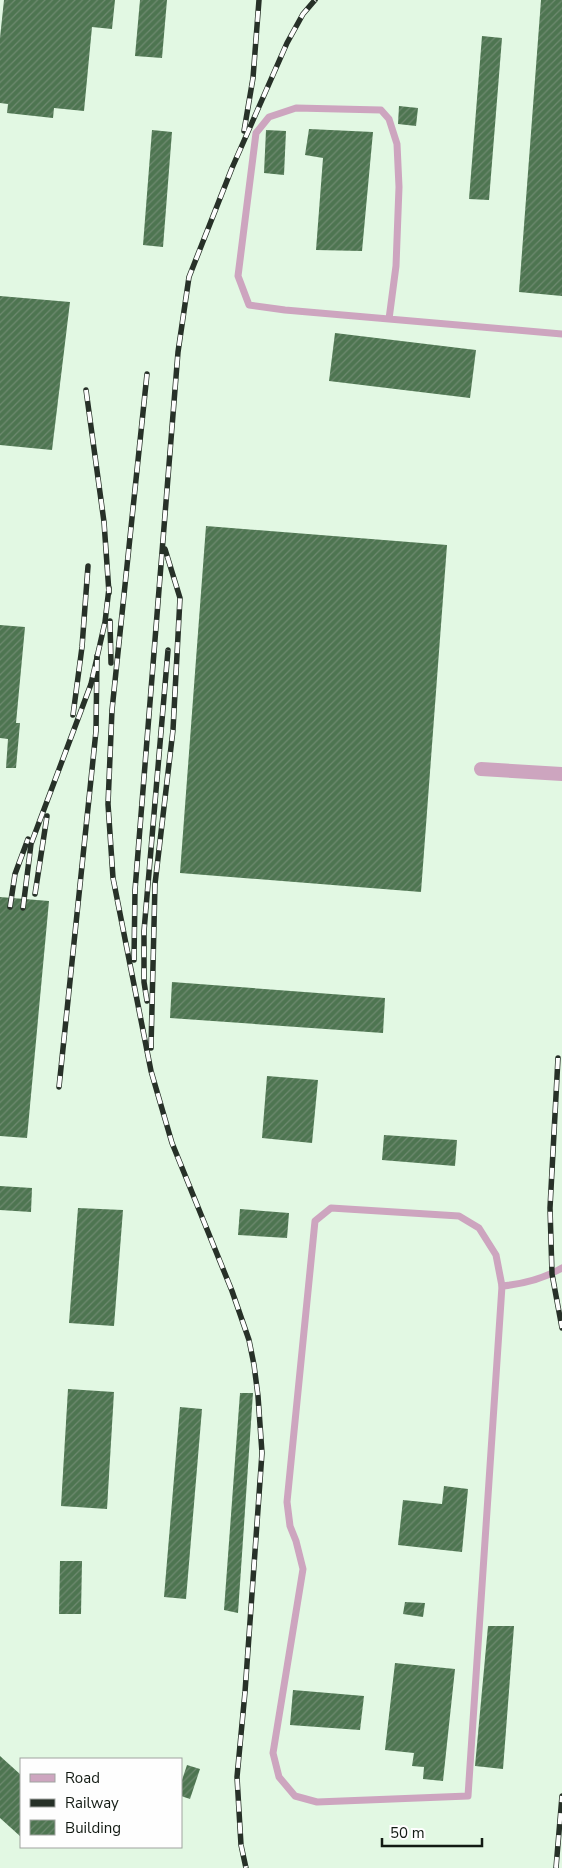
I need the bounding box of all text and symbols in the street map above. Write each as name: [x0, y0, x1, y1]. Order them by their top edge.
legend: [20, 1758, 182, 1848]
text: Road: [65, 1768, 100, 1788]
text: Railway: [65, 1793, 119, 1813]
scale bar: [382, 1816, 482, 1848]
text: Building: [65, 1818, 121, 1838]
text: 50 m: [390, 1823, 425, 1843]

